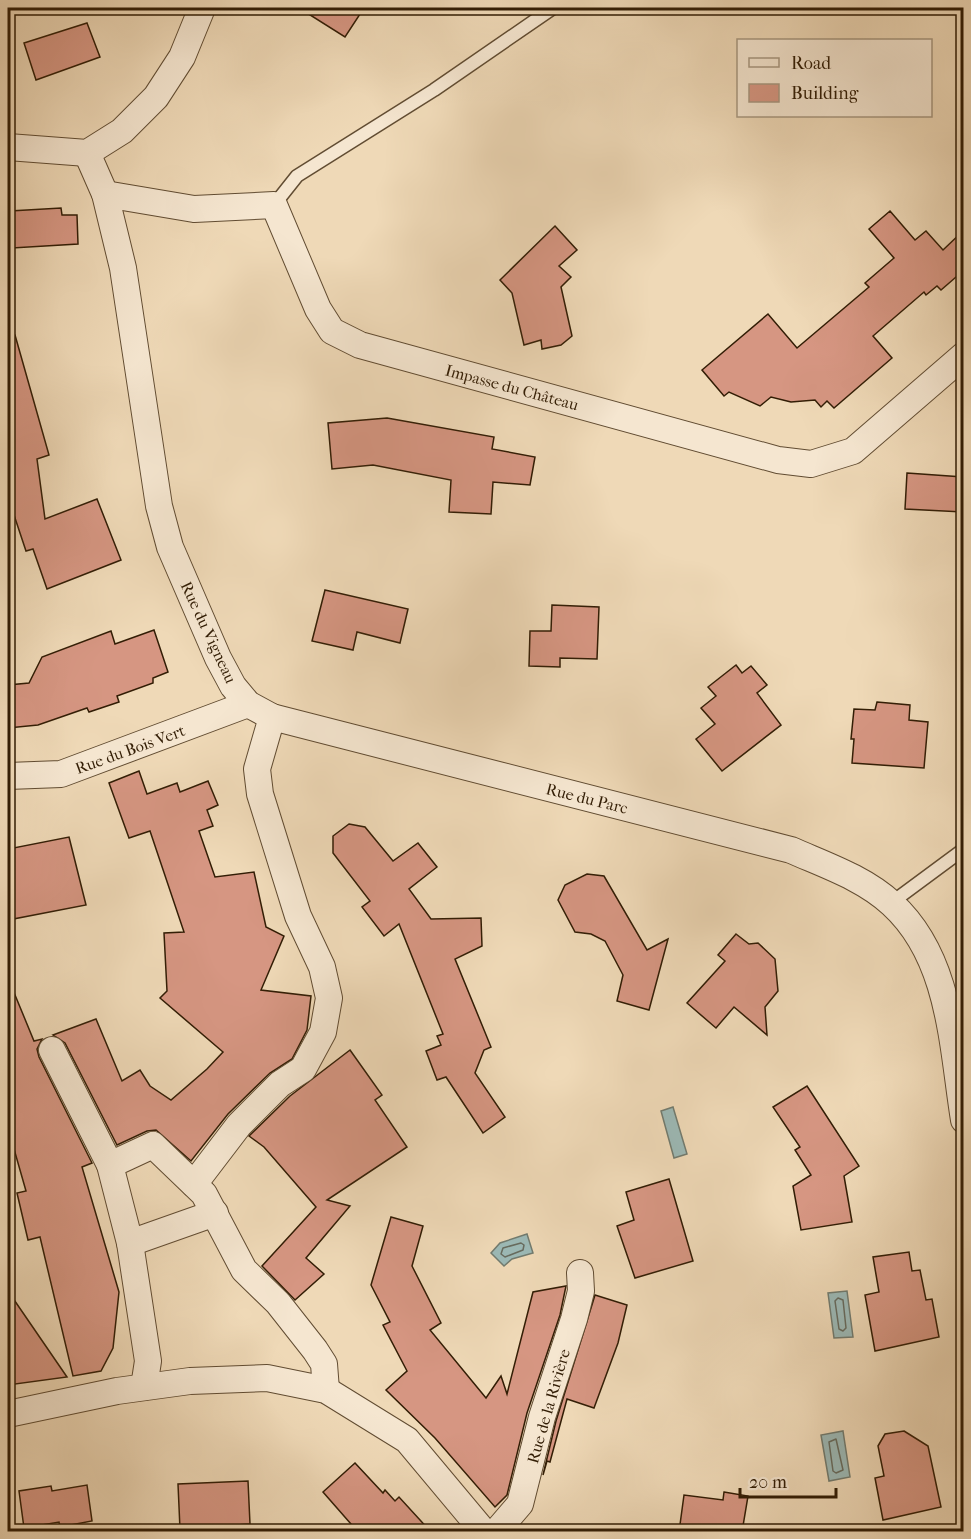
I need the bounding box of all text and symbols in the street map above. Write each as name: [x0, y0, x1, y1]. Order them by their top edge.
legend: [737, 39, 932, 117]
text: Road: [791, 53, 831, 74]
text: Building: [791, 83, 859, 104]
street label: Impasse du Château: [443, 361, 581, 414]
street label: Rue du Vigneau: [177, 578, 240, 686]
street label: Rue du Bois Vert: [73, 721, 188, 778]
street label: Rue du Parc: [544, 779, 630, 818]
street label: Rue de la Rivière: [523, 1347, 574, 1466]
scale bar: [740, 1461, 836, 1499]
text: 20 m: [749, 1472, 787, 1493]

